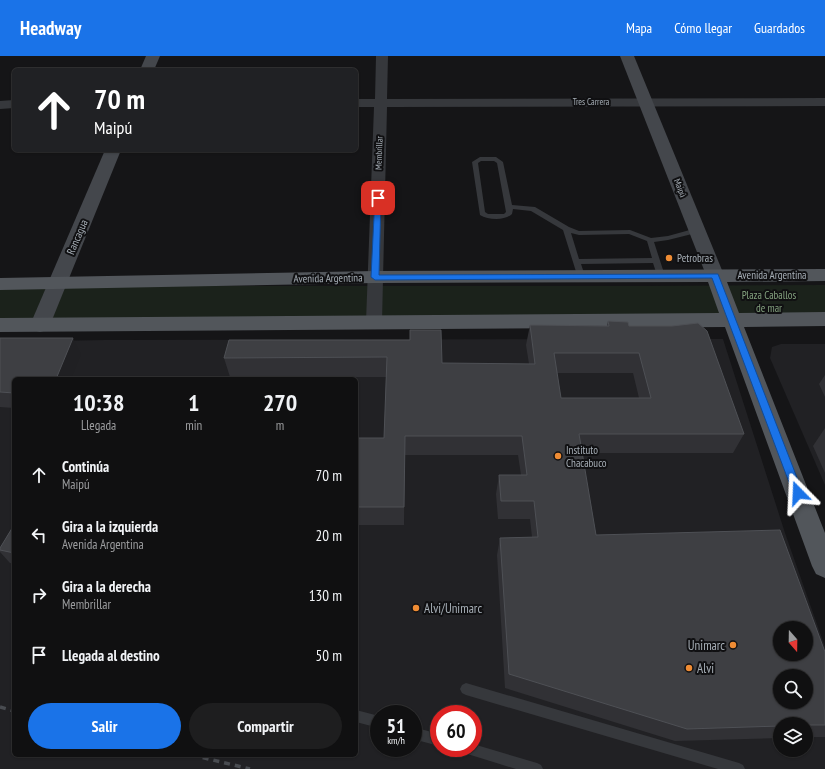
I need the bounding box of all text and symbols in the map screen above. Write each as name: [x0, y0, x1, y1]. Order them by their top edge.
text: Headway: [20, 16, 81, 40]
text: Mapa: [626, 19, 652, 37]
text: Cómo llegar: [674, 19, 732, 37]
text: Guardados: [754, 19, 805, 37]
text: 70 m: [94, 80, 145, 117]
icon: ahead: [28, 84, 80, 136]
street label: Tres Carrera: [573, 96, 610, 107]
text: Maipú: [94, 116, 132, 139]
street label: Membrillar: [372, 135, 385, 170]
street label: Maipú: [672, 177, 689, 199]
pin: [361, 181, 395, 215]
icon: arrive: [367, 187, 389, 209]
street label: Rancagua: [63, 217, 91, 257]
place label: Petrobras: [677, 251, 713, 265]
marker: Petrobras: [664, 253, 674, 263]
street label: Avenida Argentina: [737, 268, 807, 282]
street label: Avenida Argentina: [293, 270, 363, 286]
park label: Plaza Caballos de mar: [742, 288, 797, 315]
text: 10:38: [73, 387, 125, 418]
text: 1: [188, 387, 199, 418]
text: 270: [263, 387, 297, 418]
text: Llegada: [81, 417, 116, 434]
text: min: [185, 417, 202, 434]
text: m: [276, 417, 284, 434]
place label: Instituto Chacabuco: [566, 443, 607, 470]
marker: Instituto Chacabuco: [553, 451, 563, 461]
text: Continúa: [62, 457, 109, 476]
icon: ahead: [28, 464, 50, 486]
text: 70 m: [316, 466, 342, 485]
position arrow: [777, 472, 819, 514]
text: Maipú: [62, 476, 90, 493]
text: Gira a la izquierda: [62, 517, 158, 536]
icon: left: [28, 524, 50, 546]
text: 20 m: [316, 526, 342, 545]
text: Avenida Argentina: [62, 536, 144, 553]
text: Gira a la derecha: [62, 577, 151, 596]
icon: right: [28, 584, 50, 606]
text: 130 m: [309, 586, 342, 605]
text: Membrillar: [62, 596, 111, 613]
place label: Alvi/Unimarc: [424, 600, 482, 617]
marker: Alvi/Unimarc: [411, 603, 421, 613]
north arrow: [773, 621, 813, 661]
map controls: [773, 621, 813, 757]
place label: Unimarc: [688, 637, 725, 654]
marker: Unimarc: [728, 640, 738, 650]
icon: arrive: [28, 644, 50, 666]
text: Llegada al destino: [62, 646, 160, 665]
text: 50 m: [316, 646, 342, 665]
place label: Alvi: [697, 660, 714, 677]
marker: Alvi: [684, 663, 694, 673]
button: search: [773, 669, 813, 709]
button: Salir: [28, 703, 181, 749]
button: Compartir: [189, 703, 342, 749]
speed limit sign: 60: [430, 705, 482, 757]
text: 51: [386, 713, 406, 739]
button: layers: [773, 717, 813, 757]
text: km/h: [387, 734, 405, 747]

